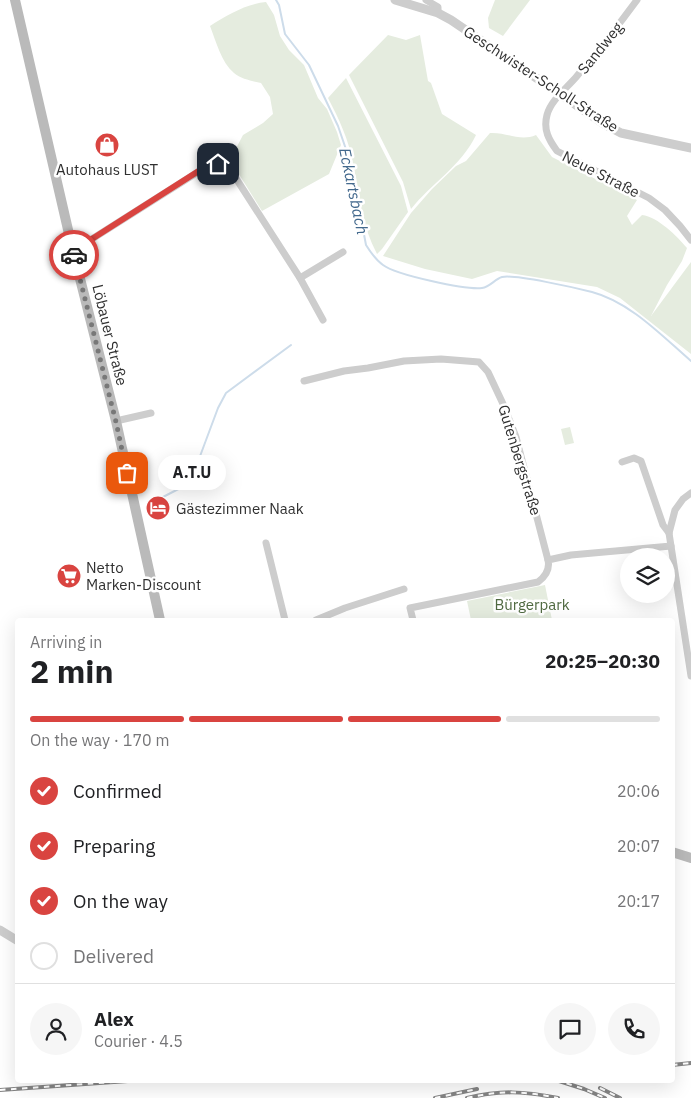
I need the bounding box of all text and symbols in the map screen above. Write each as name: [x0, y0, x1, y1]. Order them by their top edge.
street label: Sandweg: [573, 18, 627, 78]
street label: Geschwister-Scholl-Straße: [460, 22, 622, 136]
shop icon: Autohaus LUST: [94, 132, 120, 158]
pin: [197, 143, 239, 185]
water label: Eckartsbach: [335, 146, 373, 236]
street label: Neue Straße: [559, 146, 643, 202]
icon: home: [204, 150, 232, 178]
place label: Autohaus LUST: [56, 160, 158, 179]
courier: [49, 230, 99, 280]
icon: car: [60, 241, 88, 269]
street label: Löbauer Straße: [88, 282, 132, 388]
street label: Gutenbergstraße: [494, 402, 546, 518]
pin: [106, 452, 148, 494]
callout: A.T.U: [157, 456, 224, 490]
icon: bag: [113, 459, 141, 487]
text: A.T.U: [173, 462, 211, 482]
hotel icon: Gästezimmer Naak: [145, 495, 171, 521]
place label: Gästezimmer Naak: [176, 499, 304, 518]
map controls: [620, 548, 675, 603]
button: layers: [620, 548, 675, 603]
place label: Netto Marken-Discount: [86, 558, 201, 594]
supermarket icon: Netto Marken-Discount: [56, 563, 82, 589]
park label: Bürgerpark: [494, 595, 570, 614]
text: Arriving in: [30, 632, 102, 652]
text: 20:25–20:30: [545, 649, 660, 673]
text: 2 min: [30, 650, 114, 692]
text: On the way · 170 m: [30, 730, 169, 750]
icon: check: [30, 777, 58, 805]
text: Confirmed: [73, 779, 162, 803]
text: 20:06: [617, 781, 660, 801]
icon: check: [30, 832, 58, 860]
text: Preparing: [73, 834, 155, 858]
text: 20:07: [617, 836, 660, 856]
icon: check: [30, 887, 58, 915]
text: On the way: [73, 889, 168, 913]
text: 20:17: [617, 891, 660, 911]
text: Delivered: [73, 944, 154, 968]
button: person: [30, 1003, 82, 1055]
button: chat: [544, 1003, 596, 1055]
button: phone: [608, 1003, 660, 1055]
text: Alex: [94, 1007, 134, 1031]
text: Courier · 4.5: [94, 1031, 183, 1051]

